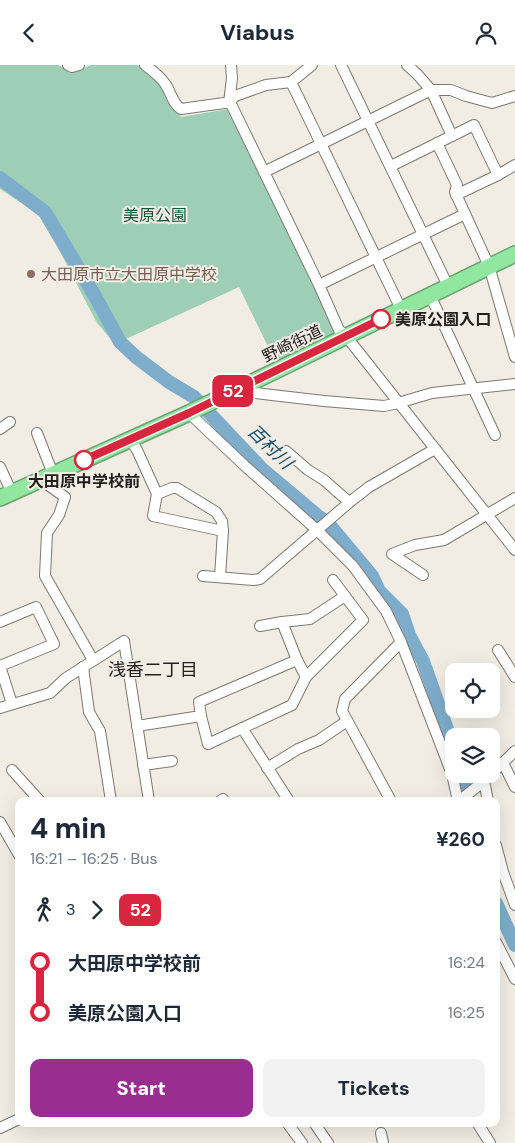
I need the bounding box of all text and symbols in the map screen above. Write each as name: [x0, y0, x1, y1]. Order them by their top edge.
text: Viabus: [220, 18, 295, 47]
icon: back: [15, 19, 43, 47]
icon: person: [472, 19, 500, 47]
park label: 美原公園: [123, 205, 187, 226]
place label: 大田原市立大田原中学校: [41, 264, 217, 285]
marker: 大田原市立大田原中学校: [25, 268, 37, 280]
marker: 美原公園入口: [371, 309, 391, 329]
place label: 美原公園入口: [395, 309, 491, 330]
street label: 野崎街道: [259, 320, 326, 367]
line badge: 52: [210, 375, 256, 407]
text: 52: [222, 379, 244, 403]
water label: 百村川: [242, 420, 299, 476]
marker: 大田原中学校前: [74, 450, 94, 470]
place label: 大田原中学校前: [28, 471, 140, 492]
district label: 浅香二丁目: [108, 658, 198, 682]
map controls: [445, 663, 500, 783]
button: locate: [445, 663, 500, 718]
button: layers: [445, 728, 500, 783]
text: 4 min: [30, 810, 106, 847]
text: ¥260: [436, 827, 485, 852]
text: 16:21 – 16:25 · Bus: [30, 848, 157, 869]
icon: walk: [30, 896, 58, 924]
icon: forward: [83, 896, 111, 924]
text: 52: [129, 898, 151, 922]
text: 3: [66, 899, 75, 920]
text: 大田原中学校前: [68, 951, 201, 976]
text: 16:24: [448, 952, 485, 973]
text: 美原公園入口: [68, 1001, 182, 1026]
text: 16:25: [448, 1002, 485, 1023]
button: Start: [30, 1059, 253, 1117]
button: Tickets: [263, 1059, 485, 1117]

